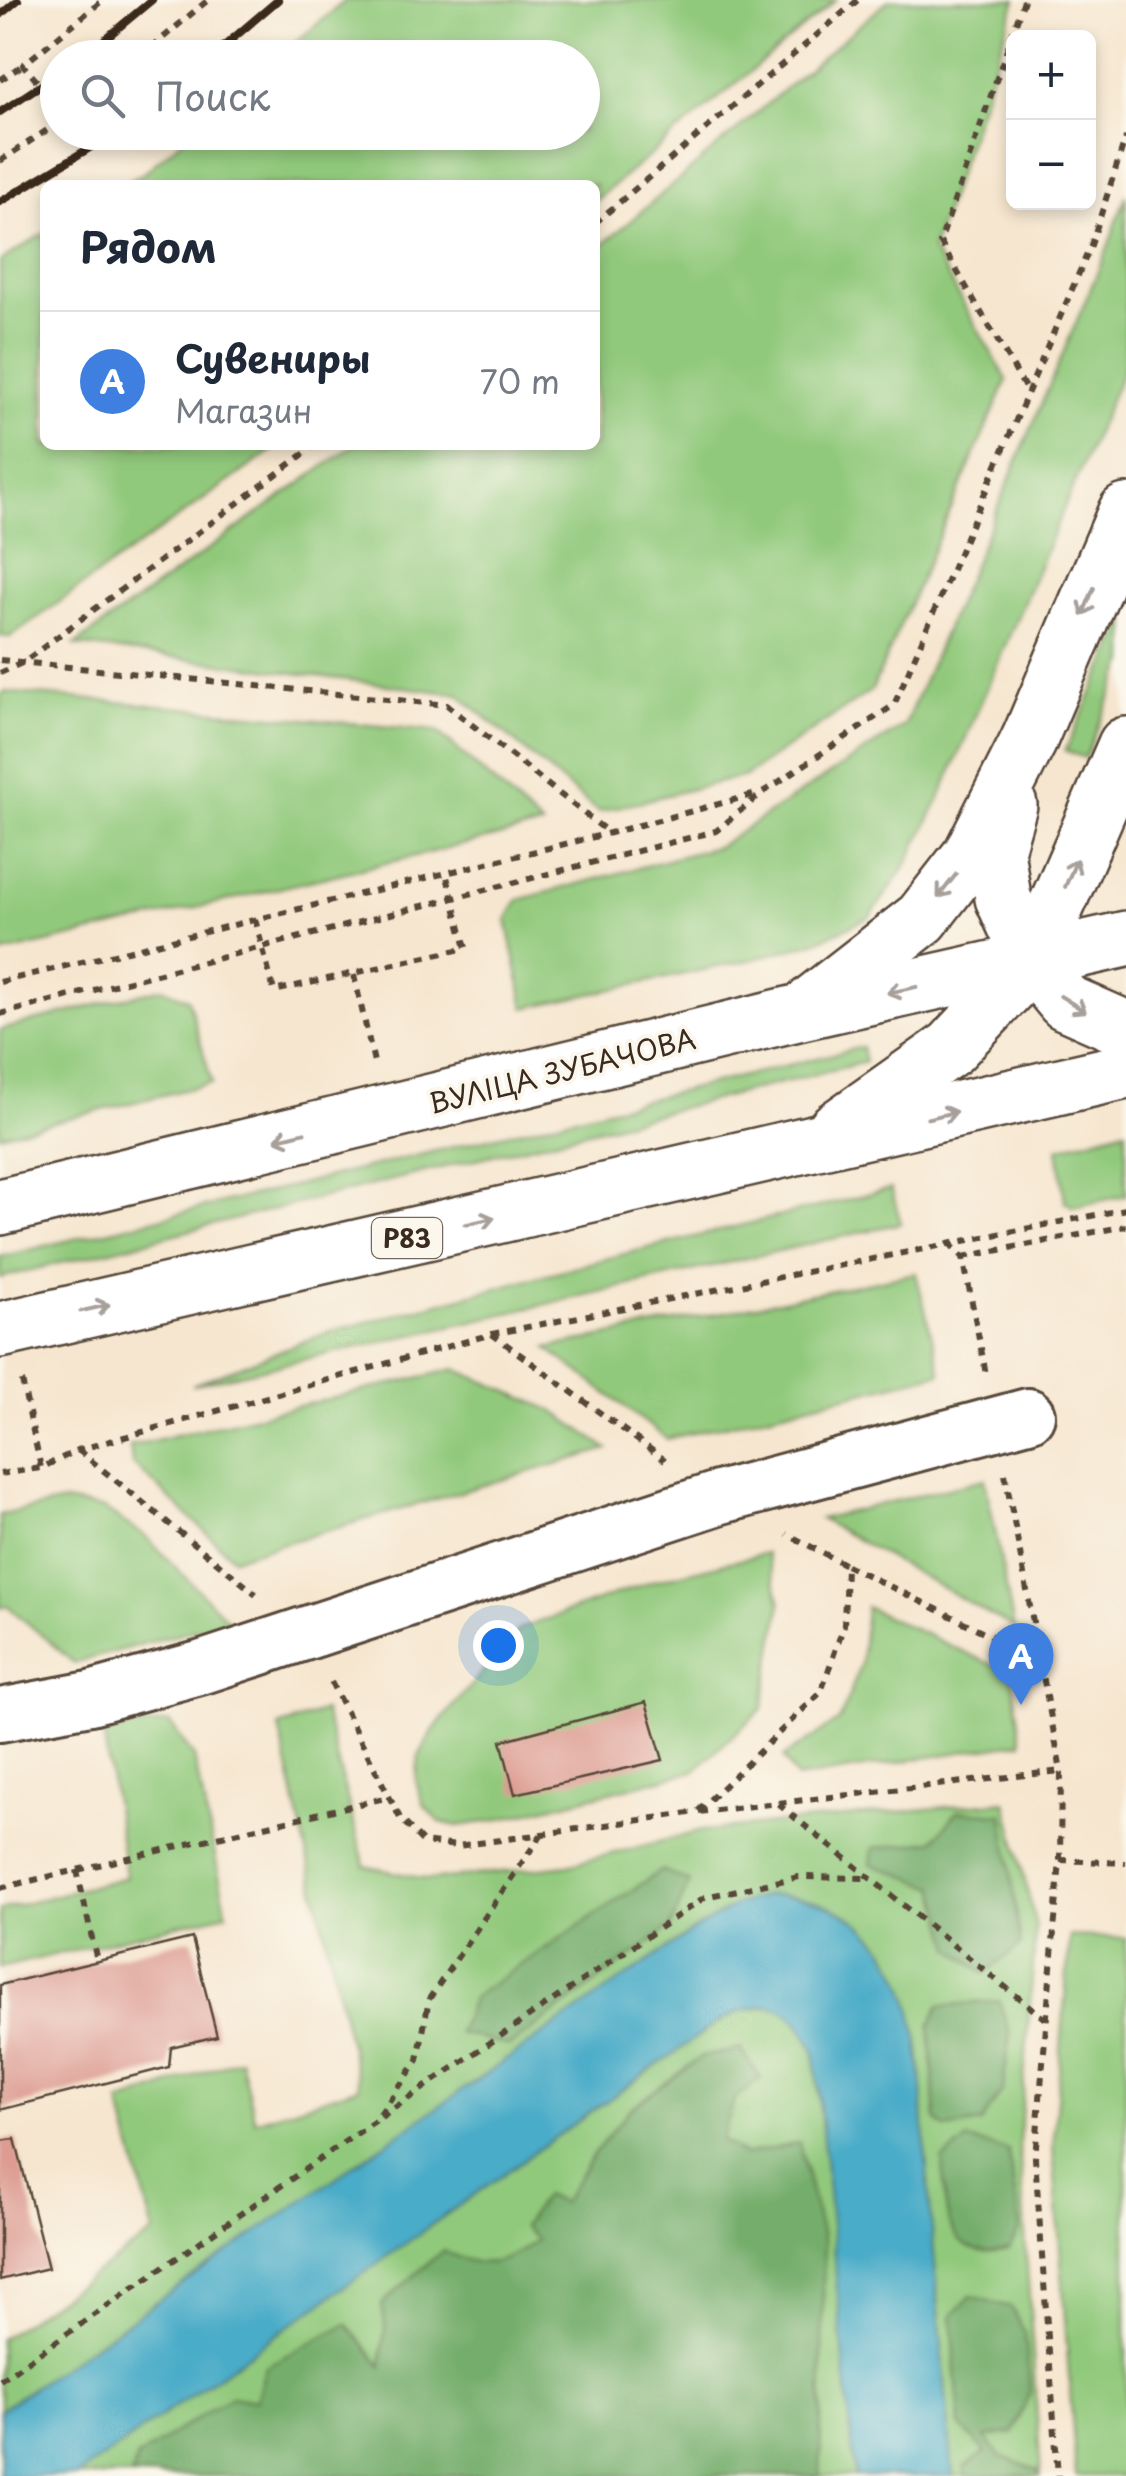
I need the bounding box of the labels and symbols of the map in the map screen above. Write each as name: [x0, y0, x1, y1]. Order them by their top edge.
one-way arrow: [1078, 586, 1096, 617]
one-way arrow: [1063, 858, 1081, 889]
one-way arrow: [937, 872, 958, 899]
one-way arrow: [887, 982, 919, 1001]
one-way arrow: [1059, 993, 1087, 1014]
street label: ВУЛІЦА ЗУБАЧОВА: [424, 1016, 700, 1124]
one-way arrow: [925, 1105, 957, 1124]
one-way arrow: [275, 1128, 307, 1146]
one-way arrow: [463, 1211, 495, 1229]
road number: Р83: [372, 1218, 442, 1258]
one-way arrow: [78, 1298, 110, 1316]
your location: [473, 1620, 524, 1671]
pin: A: [988, 1622, 1054, 1705]

